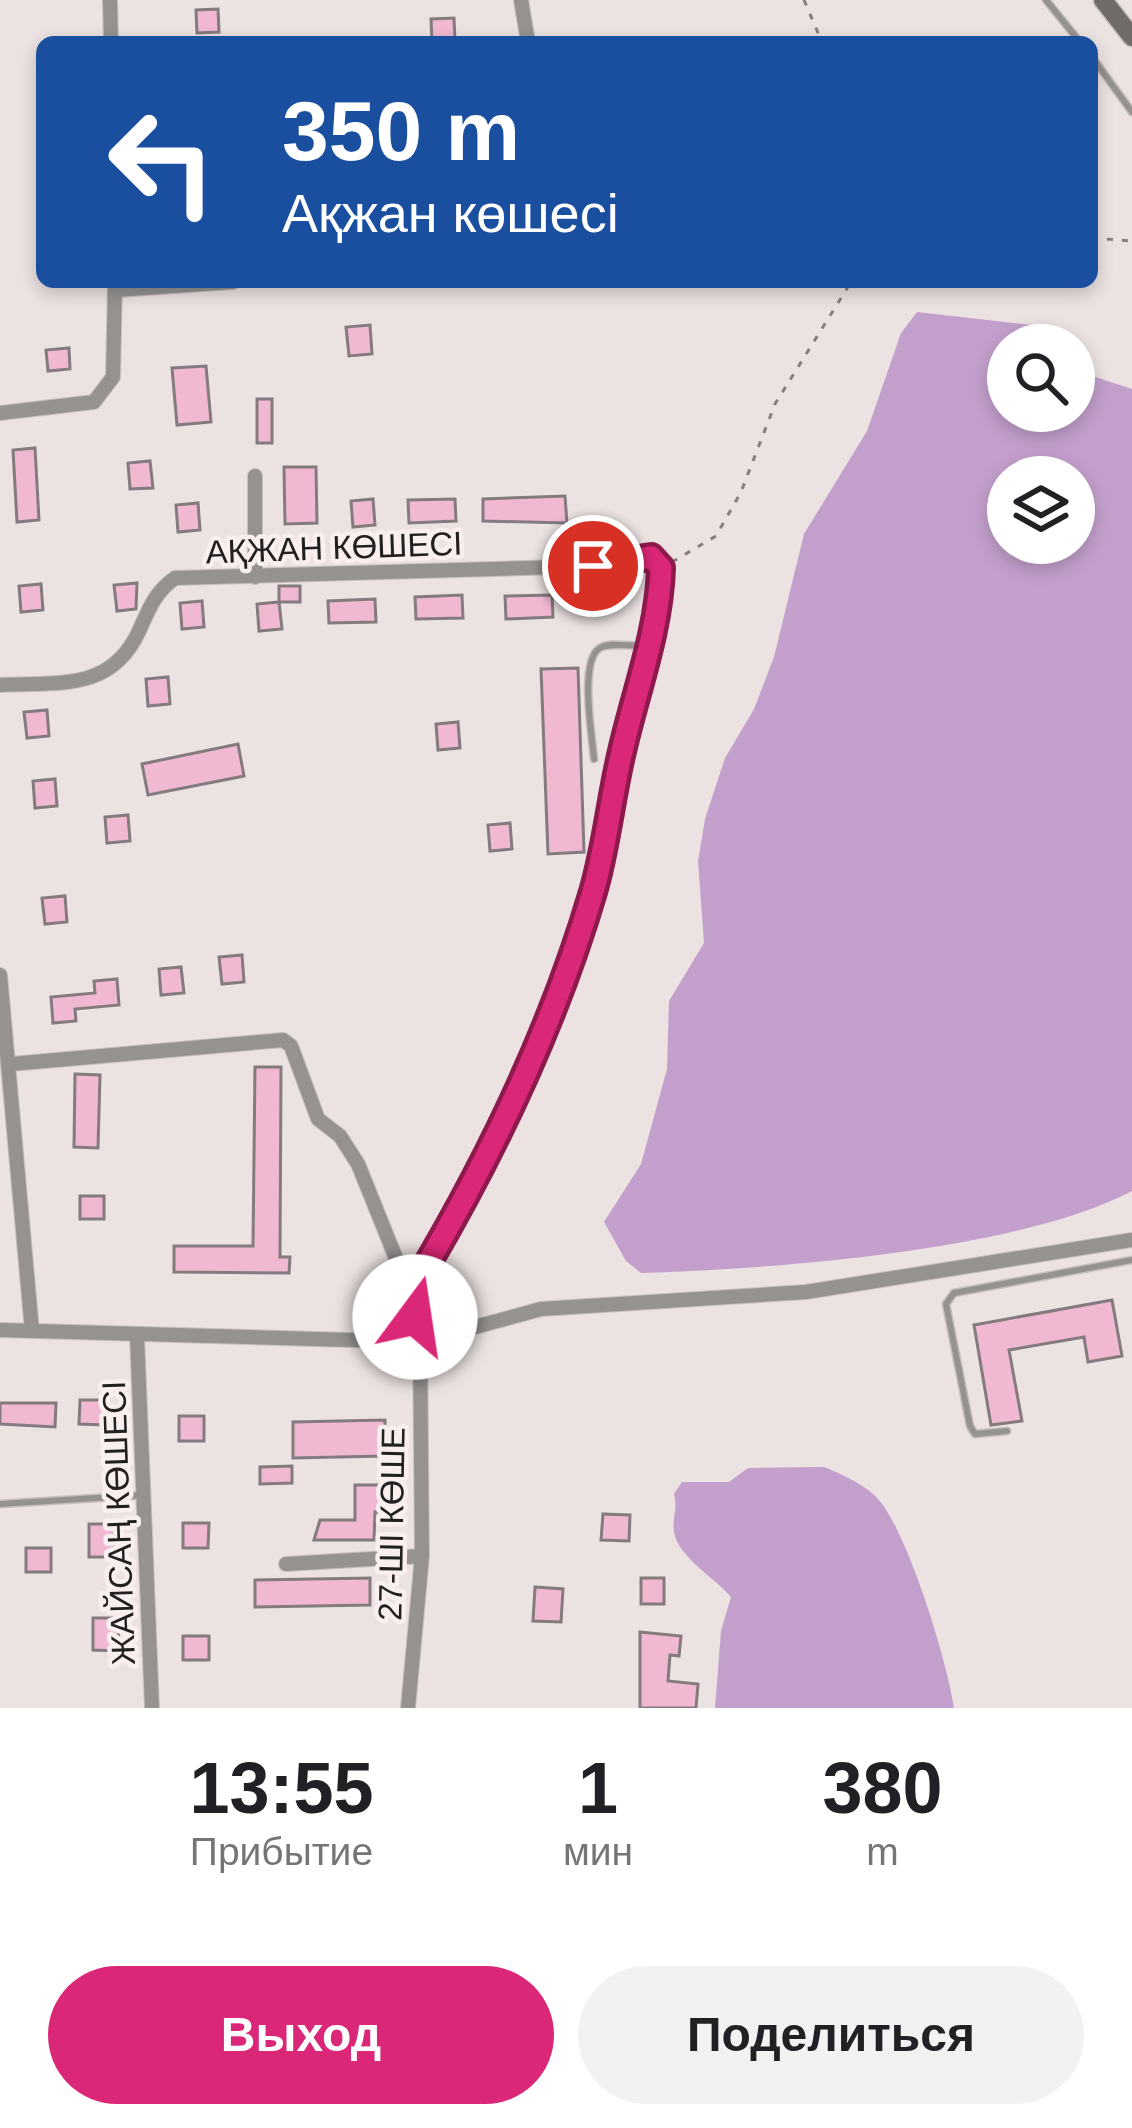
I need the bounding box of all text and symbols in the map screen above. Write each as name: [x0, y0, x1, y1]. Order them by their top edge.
icon: left: [84, 84, 240, 240]
text: 350 m: [282, 84, 520, 178]
text: Ақжан көшесі: [282, 183, 619, 243]
map controls: [987, 324, 1095, 564]
button: search: [987, 324, 1095, 432]
button: layers: [987, 456, 1095, 564]
pin: [542, 515, 644, 617]
street label: АҚЖАН КӨШЕСІ: [205, 525, 463, 570]
icon: arrive: [560, 533, 626, 599]
position arrow: [352, 1254, 478, 1380]
street label: ЖАЙСАҢ КӨШЕСІ: [95, 1380, 142, 1666]
street label: 27-ШІ КӨШЕ: [371, 1427, 412, 1621]
text: 13:55: [189, 1748, 374, 1828]
text: 1: [578, 1748, 618, 1828]
text: 380: [822, 1748, 943, 1828]
text: Прибытие: [190, 1830, 373, 1873]
text: мин: [563, 1830, 633, 1873]
text: m: [866, 1830, 899, 1873]
button: Выход: [48, 1966, 554, 2104]
button: Поделиться: [578, 1966, 1084, 2104]

